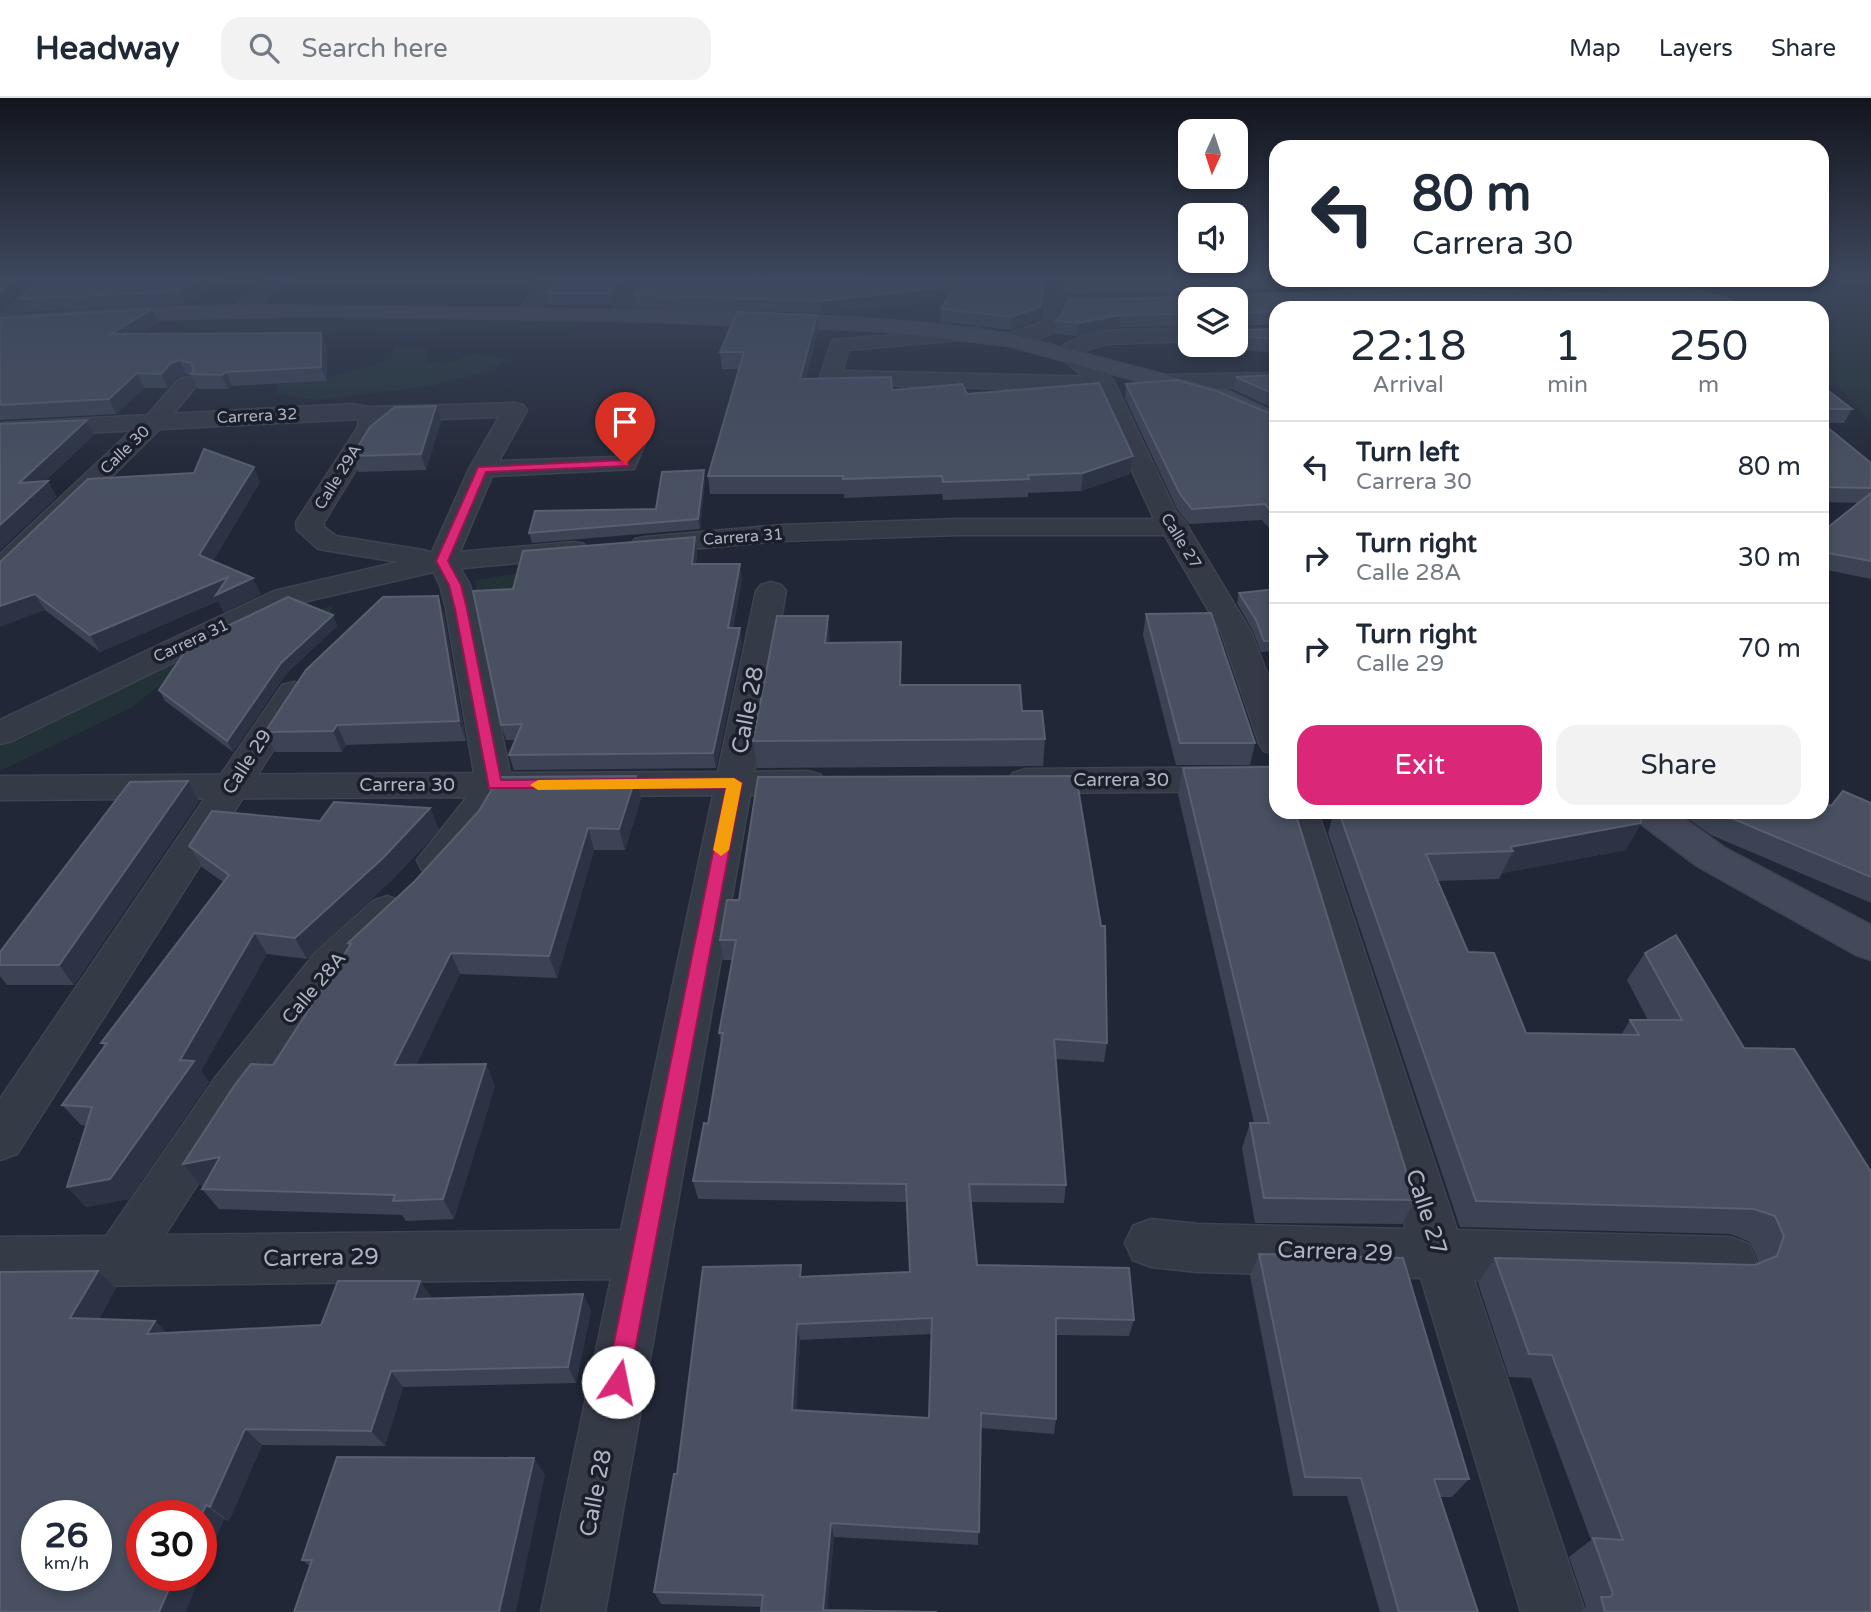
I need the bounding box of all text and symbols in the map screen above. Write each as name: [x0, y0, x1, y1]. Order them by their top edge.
search box: [221, 17, 711, 80]
text: Headway: [35, 29, 179, 68]
icon: search: [245, 29, 283, 67]
text: Search here: [301, 33, 448, 64]
text: Map: [1569, 34, 1621, 63]
text: Layers: [1659, 34, 1733, 63]
text: Share: [1771, 34, 1836, 63]
north arrow: [1178, 119, 1248, 189]
map controls: [1178, 119, 1248, 357]
text: 80 m: [1412, 165, 1531, 224]
icon: left: [1297, 168, 1388, 259]
button: sound: [1178, 203, 1248, 273]
text: Carrera 30: [1412, 225, 1573, 263]
button: layers: [1178, 287, 1248, 357]
text: 22:18: [1350, 321, 1466, 372]
text: 1: [1554, 321, 1581, 372]
text: 250: [1669, 321, 1748, 372]
text: Arrival: [1373, 371, 1444, 399]
text: min: [1547, 371, 1588, 399]
text: m: [1698, 371, 1719, 399]
pin: [595, 392, 655, 464]
icon: arrive: [606, 403, 644, 441]
street label: Carrera 32: [216, 404, 298, 428]
street label: Calle 30: [96, 421, 154, 479]
text: Turn left: [1356, 437, 1459, 468]
street label: Calle 29A: [310, 441, 366, 513]
icon: left: [1297, 448, 1335, 486]
text: 80 m: [1738, 451, 1801, 482]
text: Carrera 30: [1356, 468, 1472, 496]
street label: Calle 27: [1156, 510, 1206, 572]
street label: Carrera 31: [702, 524, 784, 550]
text: Turn right: [1356, 528, 1477, 559]
icon: right: [1297, 539, 1335, 577]
text: 30 m: [1738, 542, 1801, 573]
text: Calle 28A: [1356, 559, 1461, 587]
street label: Carrera 31: [150, 615, 232, 667]
text: Turn right: [1356, 619, 1477, 650]
icon: right: [1297, 630, 1335, 668]
text: 70 m: [1738, 633, 1801, 664]
text: Calle 29: [1356, 650, 1444, 678]
street label: Calle 28: [726, 664, 770, 756]
street label: Calle 29: [218, 725, 276, 799]
button: Exit: [1297, 725, 1542, 805]
button: Share: [1556, 725, 1801, 805]
street label: Carrera 30: [1073, 769, 1169, 791]
street label: Carrera 30: [359, 774, 455, 796]
street label: Calle 28A: [278, 948, 350, 1028]
street label: Calle 27: [1399, 1166, 1453, 1258]
street label: Carrera 29: [1277, 1236, 1393, 1268]
street label: Carrera 29: [263, 1243, 379, 1273]
position arrow: [581, 1345, 655, 1419]
street label: Calle 28: [574, 1447, 618, 1539]
speed limit sign: 30: [126, 1500, 217, 1591]
text: 26: [45, 1515, 88, 1557]
text: km/h: [44, 1552, 89, 1574]

